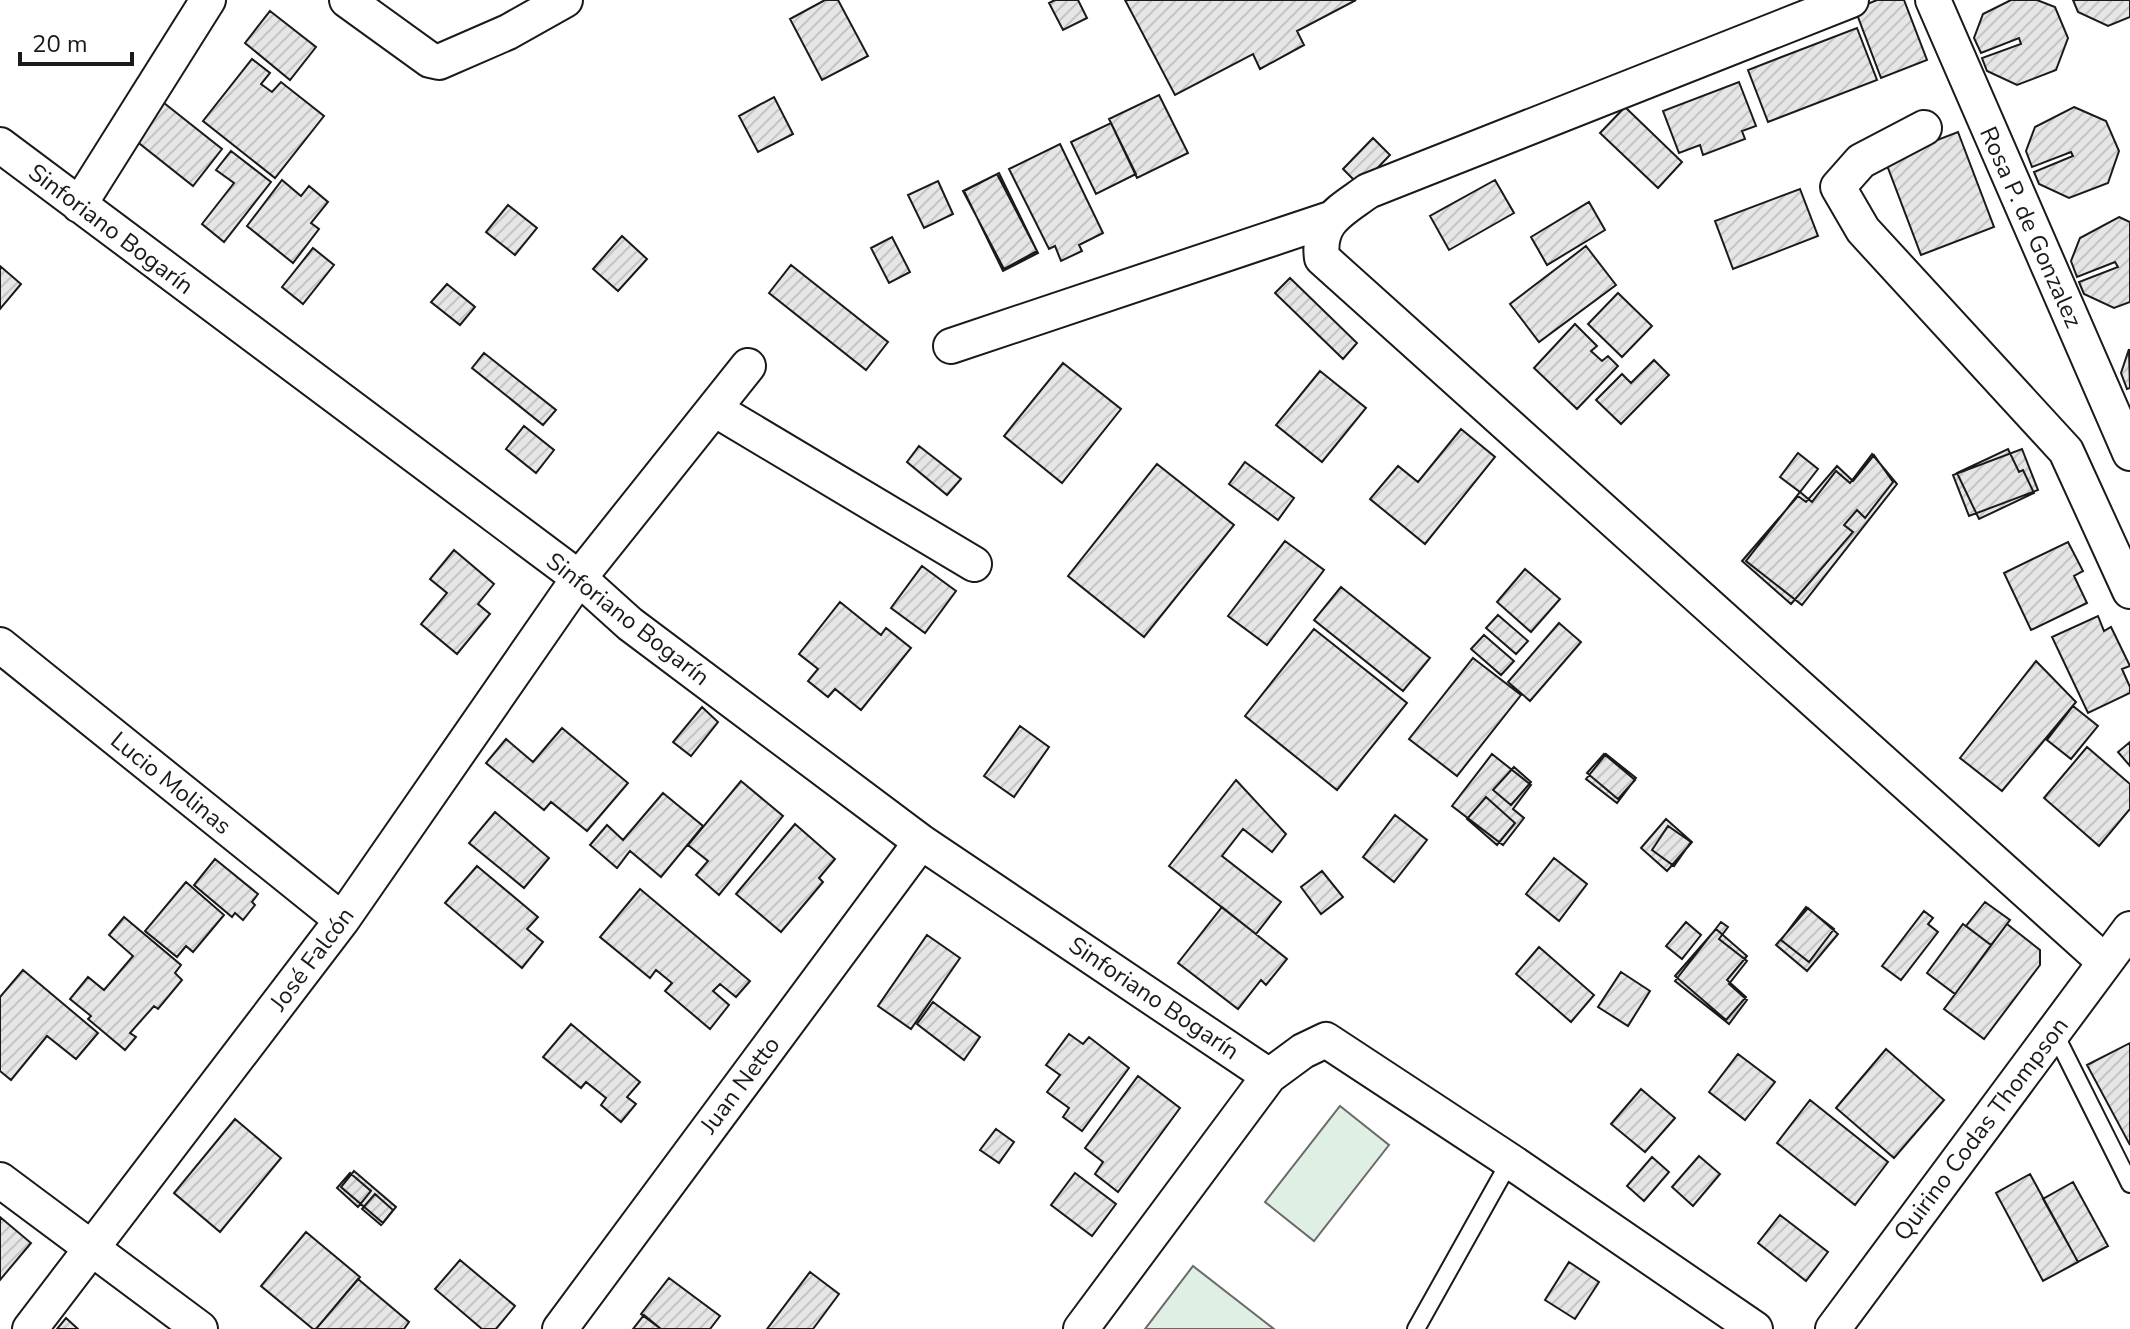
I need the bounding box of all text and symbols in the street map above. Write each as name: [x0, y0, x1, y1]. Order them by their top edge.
scale bar: [20, 16, 132, 66]
text: 20 m: [32, 28, 88, 60]
street label: Rosa P. de Gonzalez: [1972, 121, 2090, 333]
street label: Sinforiano Bogarín: [22, 156, 200, 302]
street label: Sinforiano Bogarín: [540, 545, 716, 693]
street label: Lucio Molinas: [104, 724, 238, 842]
street label: José Falcón: [262, 901, 361, 1018]
street label: Sinforiano Bogarín: [1063, 929, 1245, 1067]
street label: Quirino Codas Thompson: [1886, 1011, 2076, 1247]
street label: Juan Netto: [692, 1030, 787, 1141]

